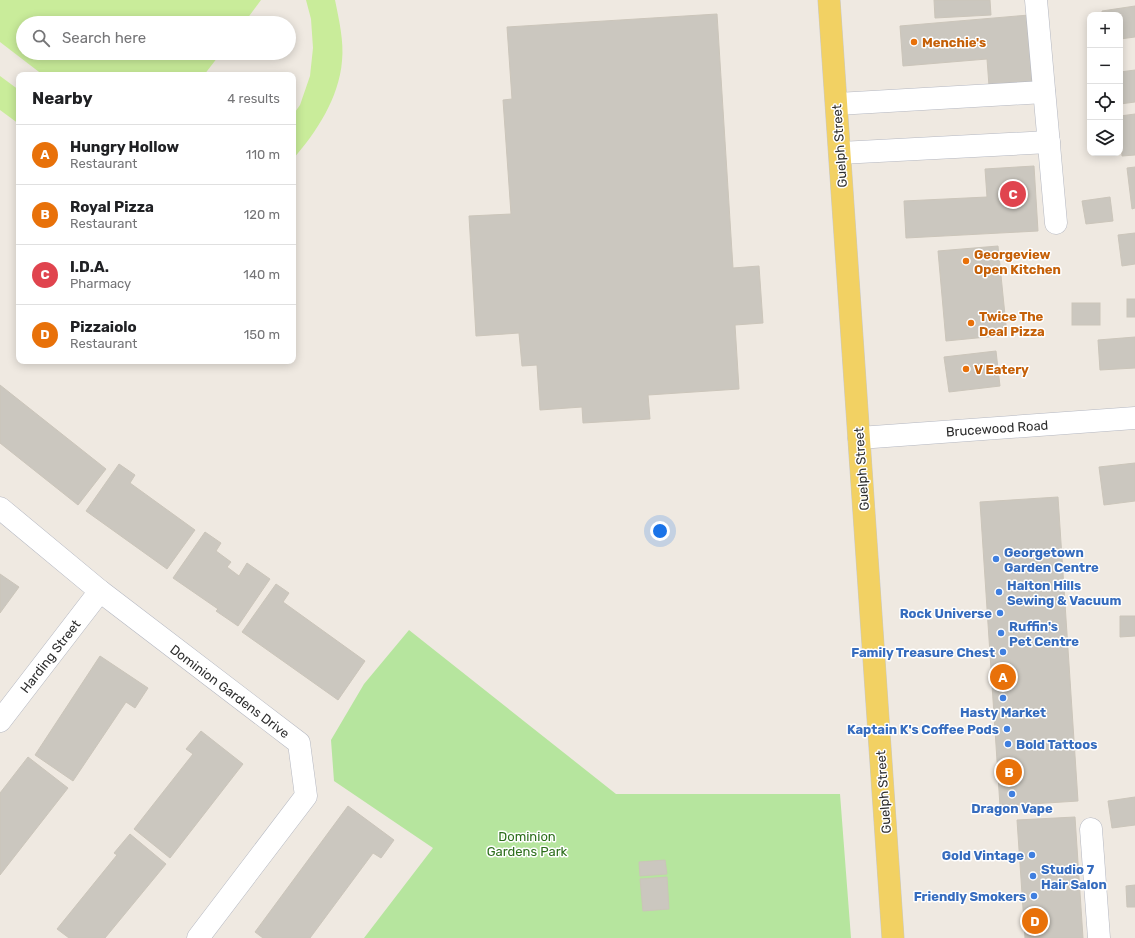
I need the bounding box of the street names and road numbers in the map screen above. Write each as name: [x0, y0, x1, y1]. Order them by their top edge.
street label: Guelph Street: [829, 104, 850, 188]
street label: Brucewood Road: [945, 417, 1049, 440]
street label: Guelph Street: [851, 427, 872, 511]
street label: Harding Street: [17, 617, 84, 696]
street label: Dominion Gardens Drive: [167, 642, 292, 741]
street label: Guelph Street: [873, 750, 894, 834]

